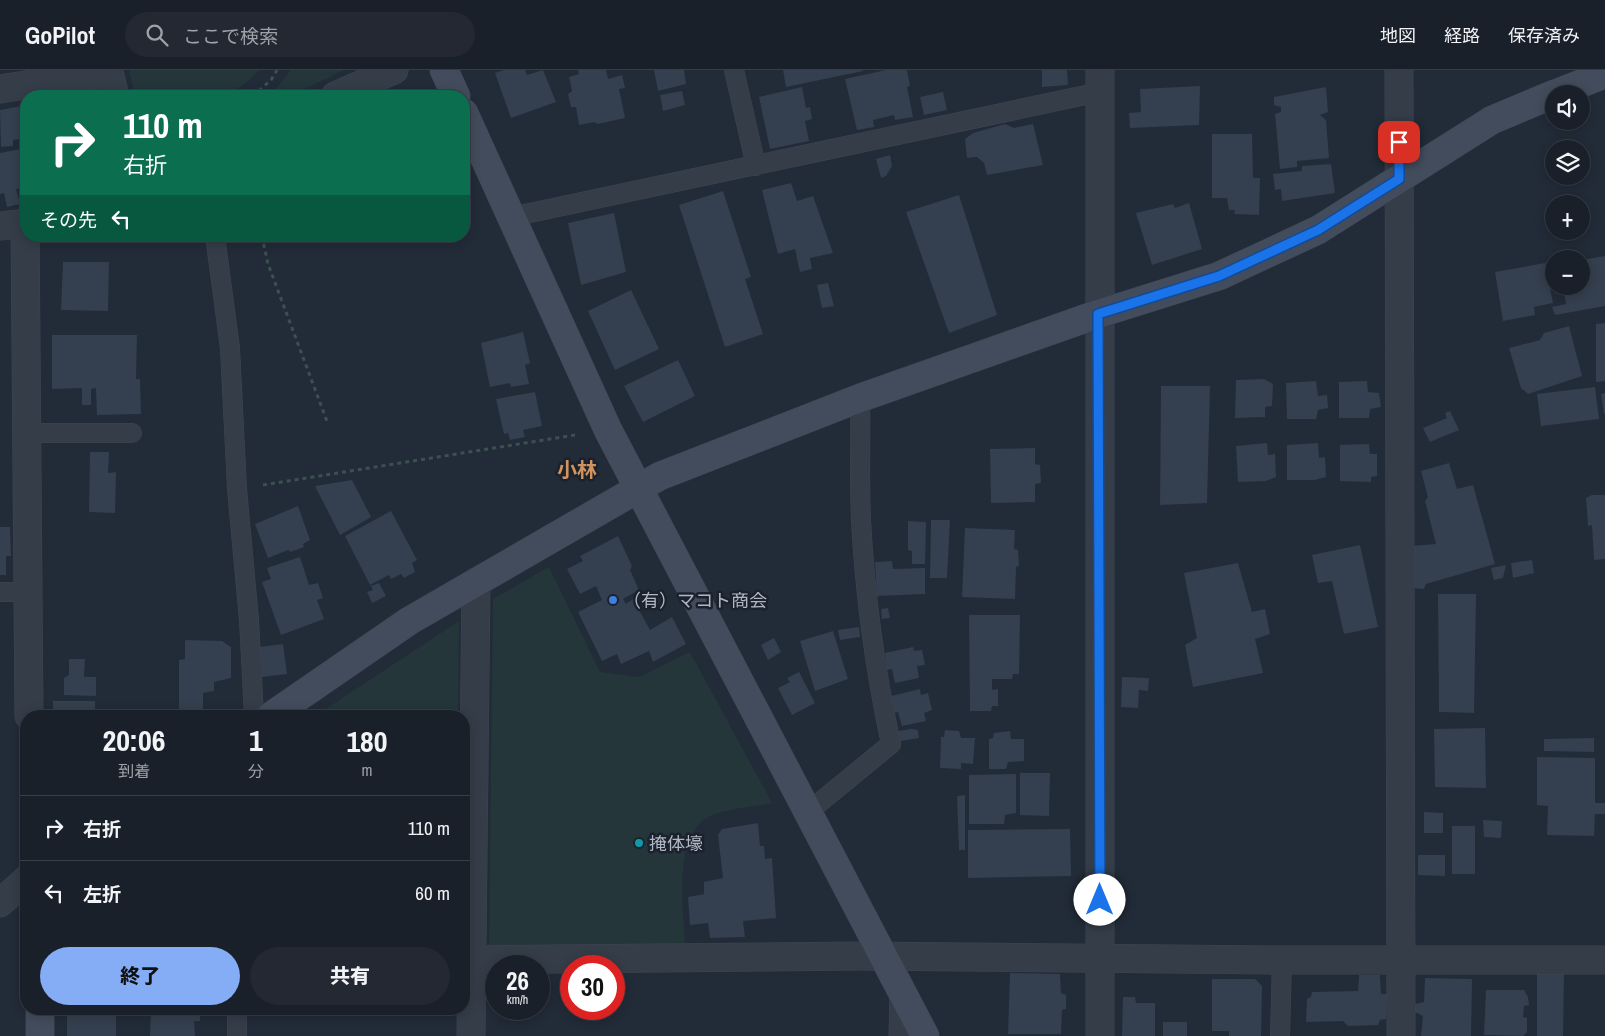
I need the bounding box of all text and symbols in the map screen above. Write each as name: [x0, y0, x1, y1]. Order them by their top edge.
search box: [125, 12, 475, 57]
text: GoPilot: [25, 19, 95, 51]
icon: search: [143, 21, 171, 49]
text: ここで検索: [183, 23, 278, 49]
text: 地図: [1380, 23, 1416, 48]
text: 経路: [1444, 23, 1480, 48]
text: 保存済み: [1508, 23, 1580, 48]
map controls: [1545, 85, 1590, 295]
button: sound: [1545, 85, 1590, 130]
text: 110 m: [123, 102, 203, 149]
icon: right: [40, 110, 105, 175]
pin: [1378, 121, 1420, 163]
icon: arrive: [1385, 128, 1413, 156]
button: layers: [1545, 140, 1590, 185]
text: 右折: [123, 150, 167, 180]
button: +: [1545, 195, 1590, 240]
icon: left: [107, 205, 135, 233]
text: その先: [40, 207, 97, 233]
button: −: [1545, 250, 1590, 295]
district label: 小林: [557, 456, 597, 483]
place label: （有）マコト商会: [623, 588, 767, 613]
marker: （有）マコト商会: [607, 594, 619, 606]
text: 20:06: [103, 720, 165, 760]
text: 1: [249, 720, 263, 760]
text: 180: [346, 721, 387, 761]
text: m: [361, 759, 372, 781]
text: 到着: [118, 760, 150, 782]
text: 分: [248, 760, 264, 782]
icon: right: [40, 814, 68, 842]
text: 110 m: [408, 815, 450, 841]
text: 右折: [83, 816, 121, 842]
place label: 掩体壕: [649, 831, 703, 856]
marker: 掩体壕: [633, 837, 645, 849]
position arrow: [1073, 873, 1125, 925]
icon: left: [40, 879, 68, 907]
text: 60 m: [415, 880, 450, 906]
text: 左折: [83, 881, 121, 907]
button: 終了: [40, 947, 240, 1005]
button: 共有: [250, 947, 450, 1005]
speed limit sign: 30: [560, 955, 625, 1020]
text: 26: [506, 964, 529, 998]
text: km/h: [507, 992, 528, 1008]

